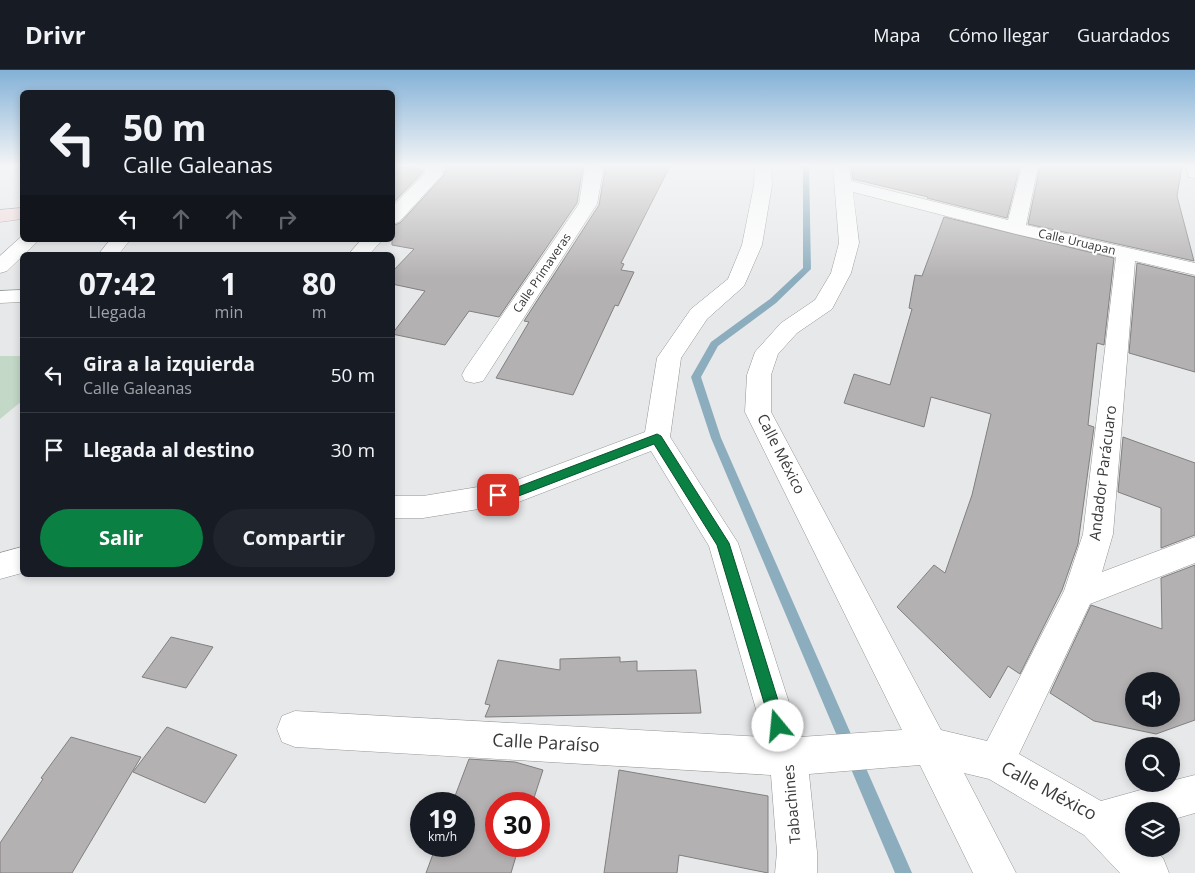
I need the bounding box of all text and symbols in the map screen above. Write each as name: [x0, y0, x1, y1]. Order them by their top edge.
text: Drivr: [25, 18, 86, 51]
text: Mapa: [873, 23, 920, 47]
text: Cómo llegar: [948, 23, 1049, 47]
text: Guardados: [1077, 23, 1170, 47]
text: 50 m: [123, 104, 206, 151]
icon: left: [40, 110, 105, 175]
text: Calle Galeanas: [123, 149, 273, 179]
icon: left: [114, 205, 142, 233]
icon: ahead: [167, 205, 195, 233]
icon: ahead: [220, 205, 248, 233]
icon: right: [273, 205, 301, 233]
street label: Calle Uruapan: [1037, 224, 1118, 259]
street label: Calle Primaveras: [509, 229, 575, 316]
text: 07:42: [79, 263, 156, 304]
text: 1: [220, 263, 237, 304]
text: 80: [302, 263, 336, 304]
text: Llegada: [88, 301, 146, 323]
text: min: [215, 301, 243, 323]
text: m: [312, 301, 327, 323]
text: Gira a la izquierda: [83, 351, 255, 377]
icon: left: [40, 361, 68, 389]
text: 50 m: [331, 362, 375, 388]
text: Calle Galeanas: [83, 377, 192, 399]
street label: Andador Parácuaro: [1084, 404, 1120, 542]
street label: Calle México: [753, 410, 811, 497]
icon: arrive: [40, 436, 68, 464]
text: Llegada al destino: [83, 437, 255, 463]
text: 30 m: [331, 437, 375, 463]
pin: [477, 474, 519, 516]
icon: arrive: [484, 481, 512, 509]
button: Salir: [40, 509, 203, 567]
button: Compartir: [213, 509, 375, 567]
map controls: [1125, 672, 1180, 857]
button: sound: [1125, 672, 1180, 727]
position arrow: [751, 699, 803, 751]
street label: Calle Paraíso: [492, 727, 600, 757]
button: search: [1125, 737, 1180, 792]
street label: Calle México: [998, 755, 1101, 825]
street label: Tabachines: [778, 764, 804, 844]
speed limit sign: 30: [485, 792, 550, 857]
text: 19: [428, 801, 457, 835]
button: layers: [1125, 802, 1180, 857]
text: km/h: [428, 828, 457, 845]

